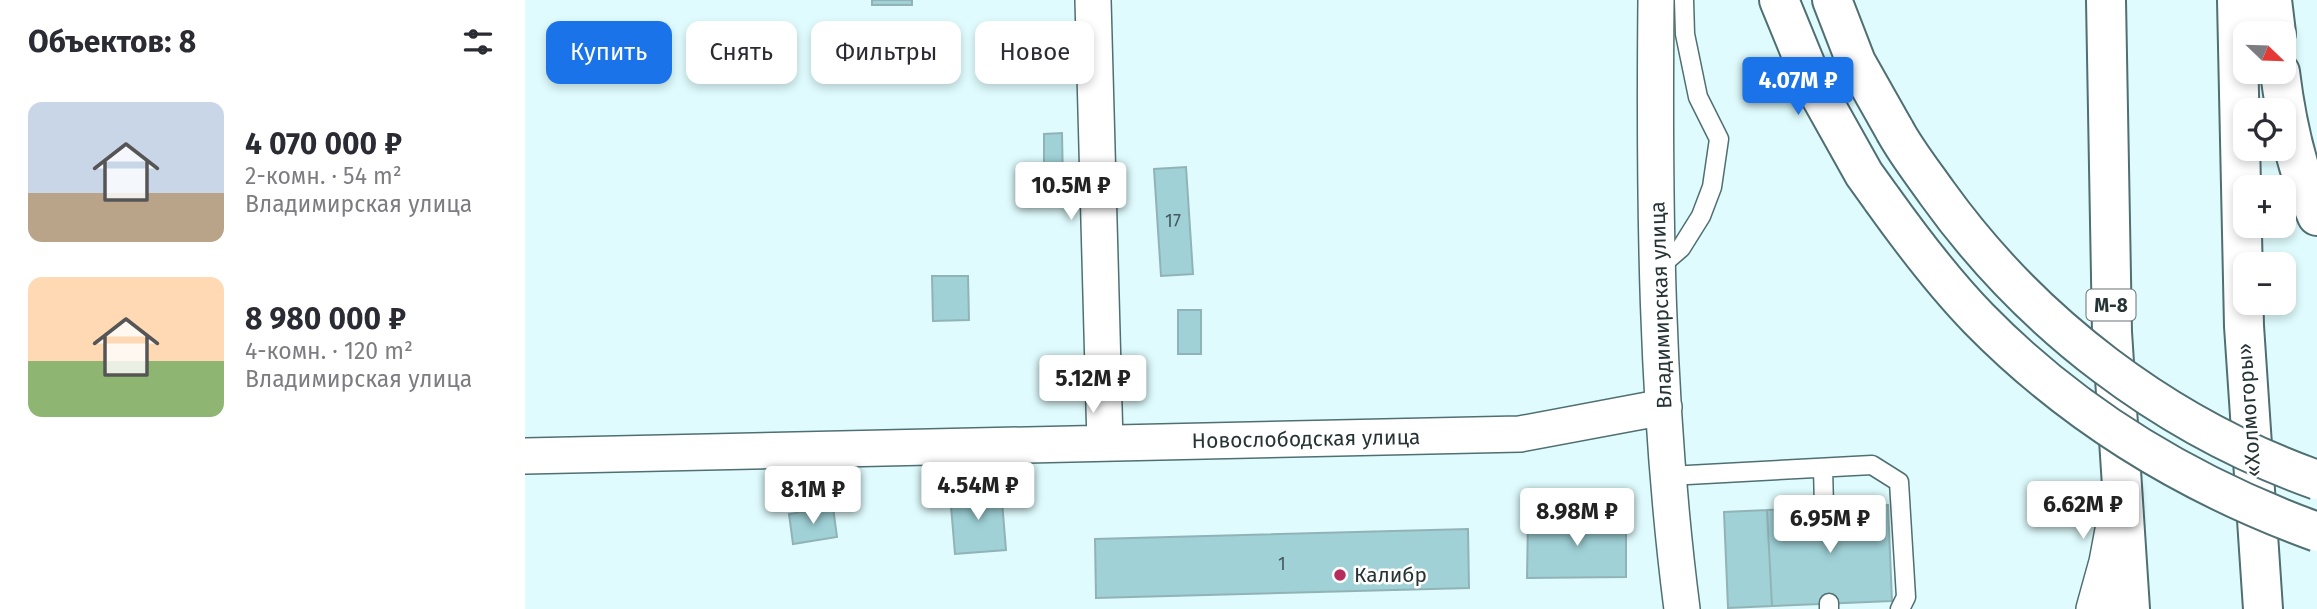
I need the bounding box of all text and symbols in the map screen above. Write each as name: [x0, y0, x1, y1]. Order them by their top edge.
chip: Купить: [546, 21, 672, 84]
chip: Снять: [686, 21, 797, 84]
chip: Фильтры: [811, 21, 961, 84]
chip: Новое: [975, 21, 1094, 84]
north arrow: [2233, 21, 2296, 84]
map controls: [2233, 21, 2296, 315]
icon: filters: [459, 23, 497, 61]
text: Объектов: 8: [28, 24, 196, 60]
pin: 4.07M ₽: [1733, 58, 1863, 117]
text: 4.07M ₽: [1758, 66, 1838, 94]
button: locate: [2233, 98, 2296, 161]
text: 4 070 000 ₽: [245, 126, 402, 162]
icon: home: [84, 130, 168, 214]
text: 2-комн. · 54 m²: [245, 162, 402, 190]
pin: 10.5M ₽: [1006, 162, 1136, 222]
text: 10.5M ₽: [1031, 171, 1111, 199]
button: +: [2233, 175, 2296, 238]
text: Владимирская улица: [245, 190, 472, 218]
street label: Владимирская улица: [1644, 201, 1678, 409]
house number: 17: [1165, 210, 1181, 232]
button: −: [2233, 252, 2296, 315]
road number: М-8: [2087, 290, 2135, 320]
text: 8 980 000 ₽: [245, 301, 406, 337]
icon: home: [84, 305, 168, 389]
text: 4-комн. · 120 m²: [245, 337, 413, 365]
street label: «Холмогоры»: [2231, 342, 2267, 478]
pin: 5.12M ₽: [1028, 356, 1158, 415]
text: 5.12M ₽: [1055, 364, 1131, 392]
text: Владимирская улица: [245, 365, 472, 393]
street label: Новослободская улица: [1192, 424, 1420, 454]
pin: 4.54M ₽: [913, 462, 1043, 522]
pin: 8.1M ₽: [756, 466, 870, 526]
text: 4.54M ₽: [937, 471, 1019, 499]
text: 8.1M ₽: [781, 475, 845, 503]
pin: 6.62M ₽: [2018, 482, 2148, 541]
pin: 8.98M ₽: [1512, 489, 1642, 548]
text: 6.62M ₽: [2043, 490, 2123, 518]
pin: 6.95M ₽: [1765, 496, 1895, 555]
text: 8.98M ₽: [1536, 497, 1618, 525]
text: 6.95M ₽: [1790, 504, 1870, 532]
house number: 1: [1278, 553, 1286, 575]
place label: Калибр: [1354, 562, 1427, 588]
marker: Калибр: [1332, 567, 1348, 583]

